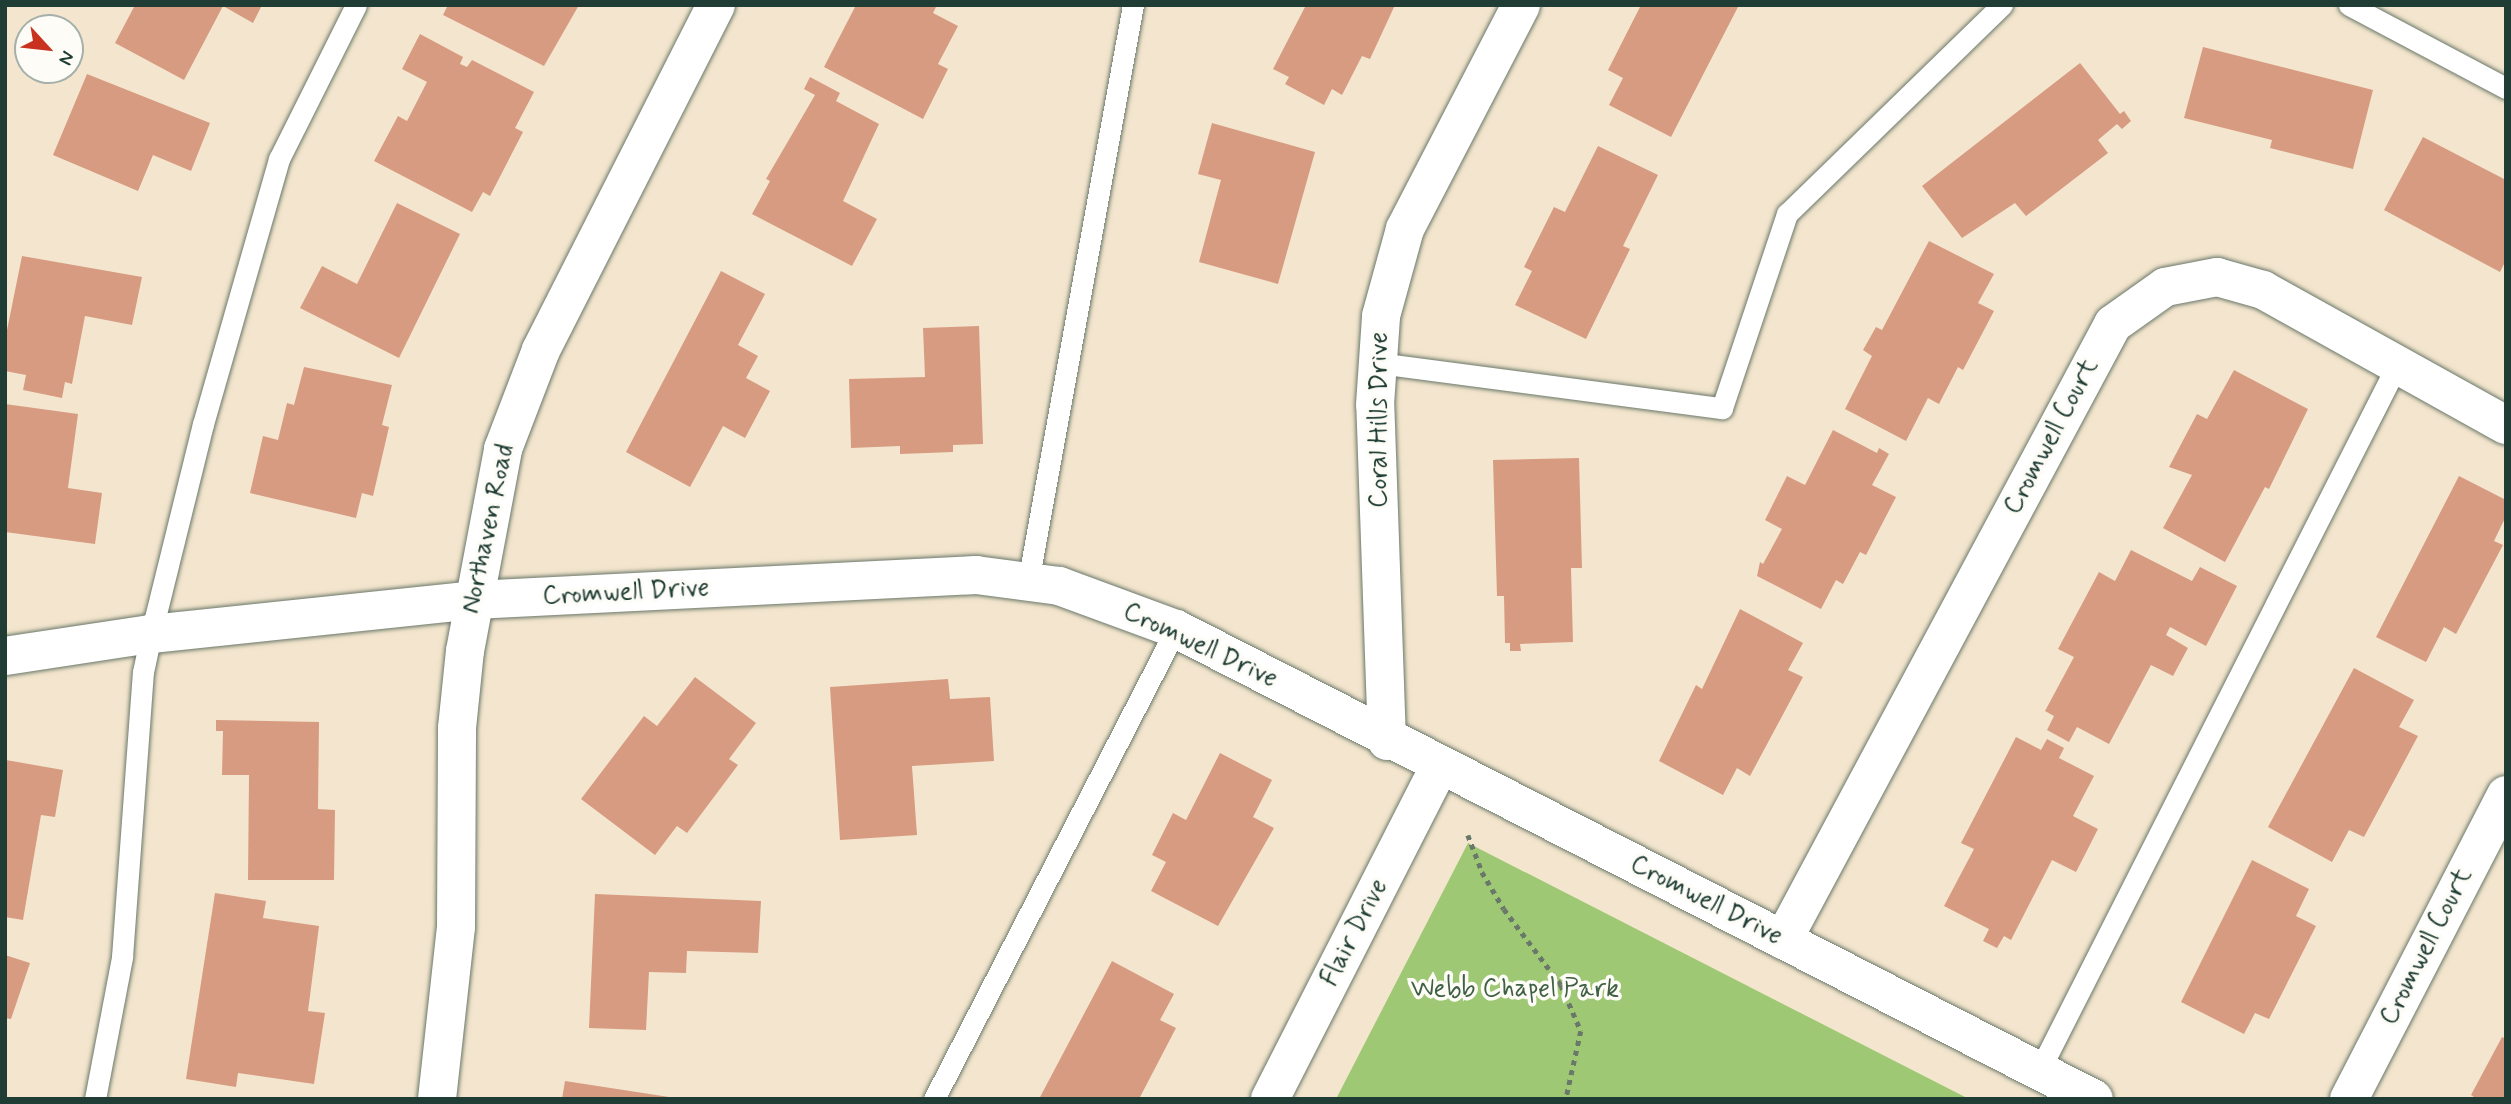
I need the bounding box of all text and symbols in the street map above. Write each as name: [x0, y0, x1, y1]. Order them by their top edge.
north arrow: [14, 14, 84, 84]
text: N: [52, 47, 80, 69]
street label: Coral Hills Drive: [1364, 333, 1396, 507]
street label: Cromwell Court: [1998, 354, 2106, 520]
street label: Northaven Road: [456, 442, 522, 616]
street label: Cromwell Drive: [543, 573, 709, 613]
street label: Cromwell Drive: [1118, 597, 1282, 695]
street label: Cromwell Drive: [1625, 850, 1787, 952]
street label: Cromwell Court: [2374, 864, 2480, 1030]
street label: Flair Drive: [1315, 874, 1395, 992]
park label: Webb Chapel Park: [1413, 974, 1617, 1006]

